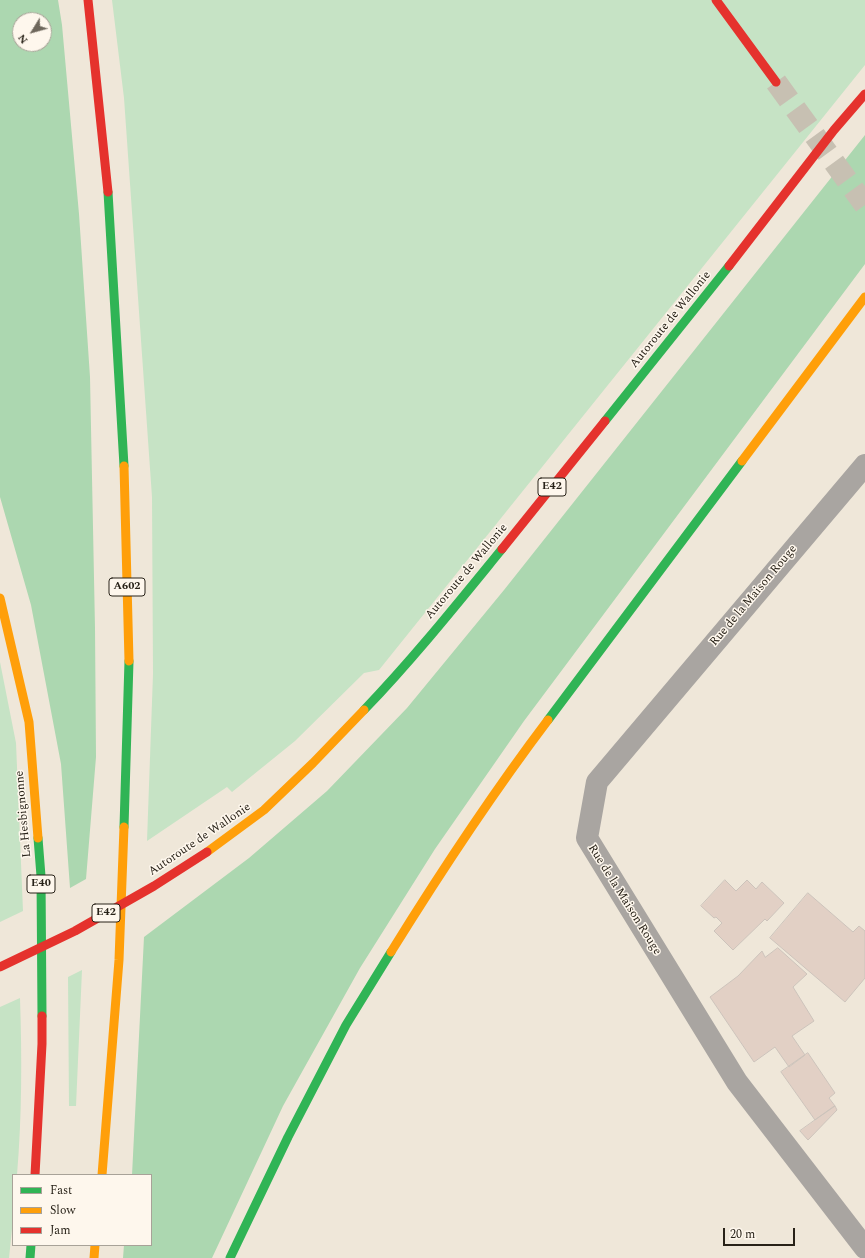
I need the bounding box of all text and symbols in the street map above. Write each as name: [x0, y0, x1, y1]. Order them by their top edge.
north arrow: [12, 12, 52, 52]
text: N: [13, 30, 32, 48]
street label: Autoroute de Wallonie: [628, 269, 714, 371]
road number: E42: [538, 478, 566, 496]
street label: Autoroute de Wallonie: [423, 521, 511, 623]
street label: Rue de la Maison Rouge: [707, 543, 801, 649]
road number: A602: [109, 578, 145, 596]
street label: La Hesbignonne: [13, 770, 35, 858]
street label: Autoroute de Wallonie: [146, 800, 254, 880]
street label: Rue de la Maison Rouge: [584, 842, 664, 958]
road number: E40: [27, 875, 55, 893]
road number: E42: [92, 904, 120, 922]
legend: [12, 1174, 152, 1246]
text: Fast: [50, 1181, 72, 1200]
text: Slow: [50, 1201, 75, 1220]
scale bar: [725, 1220, 797, 1246]
text: Jam: [50, 1221, 71, 1240]
text: 20 m: [730, 1225, 755, 1244]

